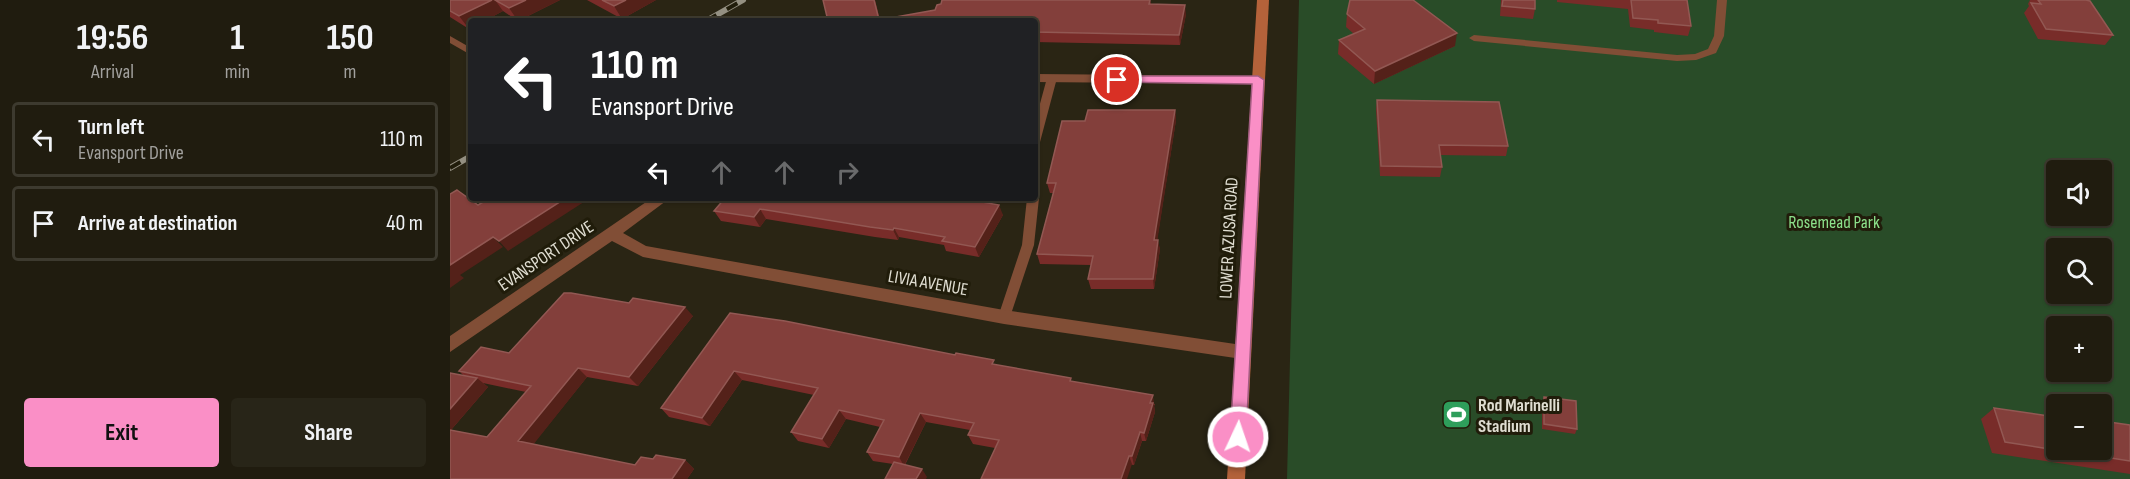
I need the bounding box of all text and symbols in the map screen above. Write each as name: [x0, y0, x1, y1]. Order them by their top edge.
text: 19:56: [76, 17, 148, 60]
text: 1: [230, 17, 244, 60]
text: 150: [326, 17, 374, 60]
text: 110 m: [591, 40, 678, 91]
icon: left: [492, 42, 570, 120]
pin: [1091, 54, 1142, 105]
text: Arrival: [91, 60, 134, 84]
text: min: [225, 60, 250, 84]
text: m: [344, 60, 356, 84]
icon: arrive: [1100, 63, 1133, 96]
text: Evansport Drive: [591, 91, 734, 123]
text: Turn left: [78, 114, 144, 141]
icon: left: [27, 123, 60, 156]
text: 110 m: [380, 126, 423, 153]
text: Evansport Drive: [78, 141, 184, 165]
icon: left: [642, 156, 675, 189]
icon: ahead: [705, 156, 738, 189]
icon: ahead: [768, 156, 801, 189]
icon: right: [831, 156, 864, 189]
map controls: [2046, 160, 2112, 460]
button: sound: [2046, 160, 2112, 226]
street label: LOWER AZUSA ROAD: [1215, 177, 1243, 299]
icon: arrive: [27, 207, 60, 240]
text: Arrive at destination: [78, 210, 237, 237]
text: 40 m: [386, 210, 423, 237]
park label: Rosemead Park: [1788, 212, 1880, 233]
street label: EVANSPORT DRIVE: [494, 216, 598, 296]
button: search: [2046, 238, 2112, 304]
street label: LIVIA AVENUE: [886, 266, 970, 300]
button: +: [2046, 316, 2112, 382]
button: −: [2046, 394, 2112, 460]
place label: Rod Marinelli Stadium: [1478, 395, 1560, 437]
button: Exit: [24, 398, 219, 467]
button: Share: [231, 398, 426, 467]
sports icon: Rod Marinelli Stadium: [1441, 399, 1473, 431]
position arrow: [1206, 405, 1270, 469]

